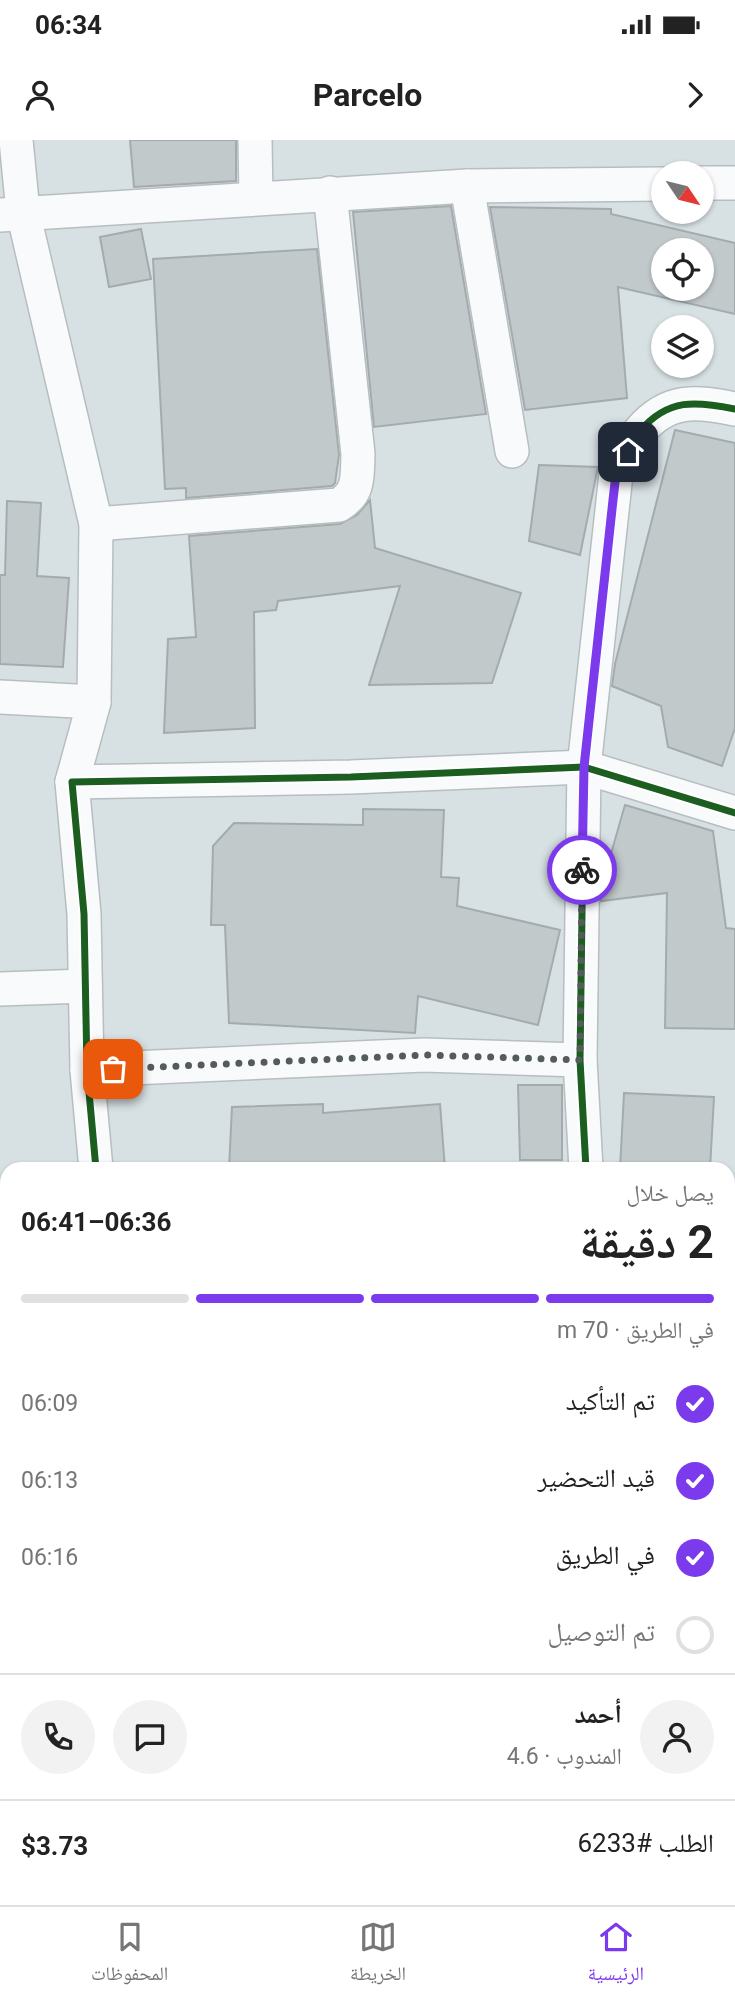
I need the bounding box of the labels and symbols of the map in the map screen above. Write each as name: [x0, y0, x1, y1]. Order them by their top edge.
north arrow: [651, 161, 714, 224]
pin: [598, 422, 658, 482]
courier: [547, 835, 617, 905]
pin: [83, 1039, 143, 1099]

